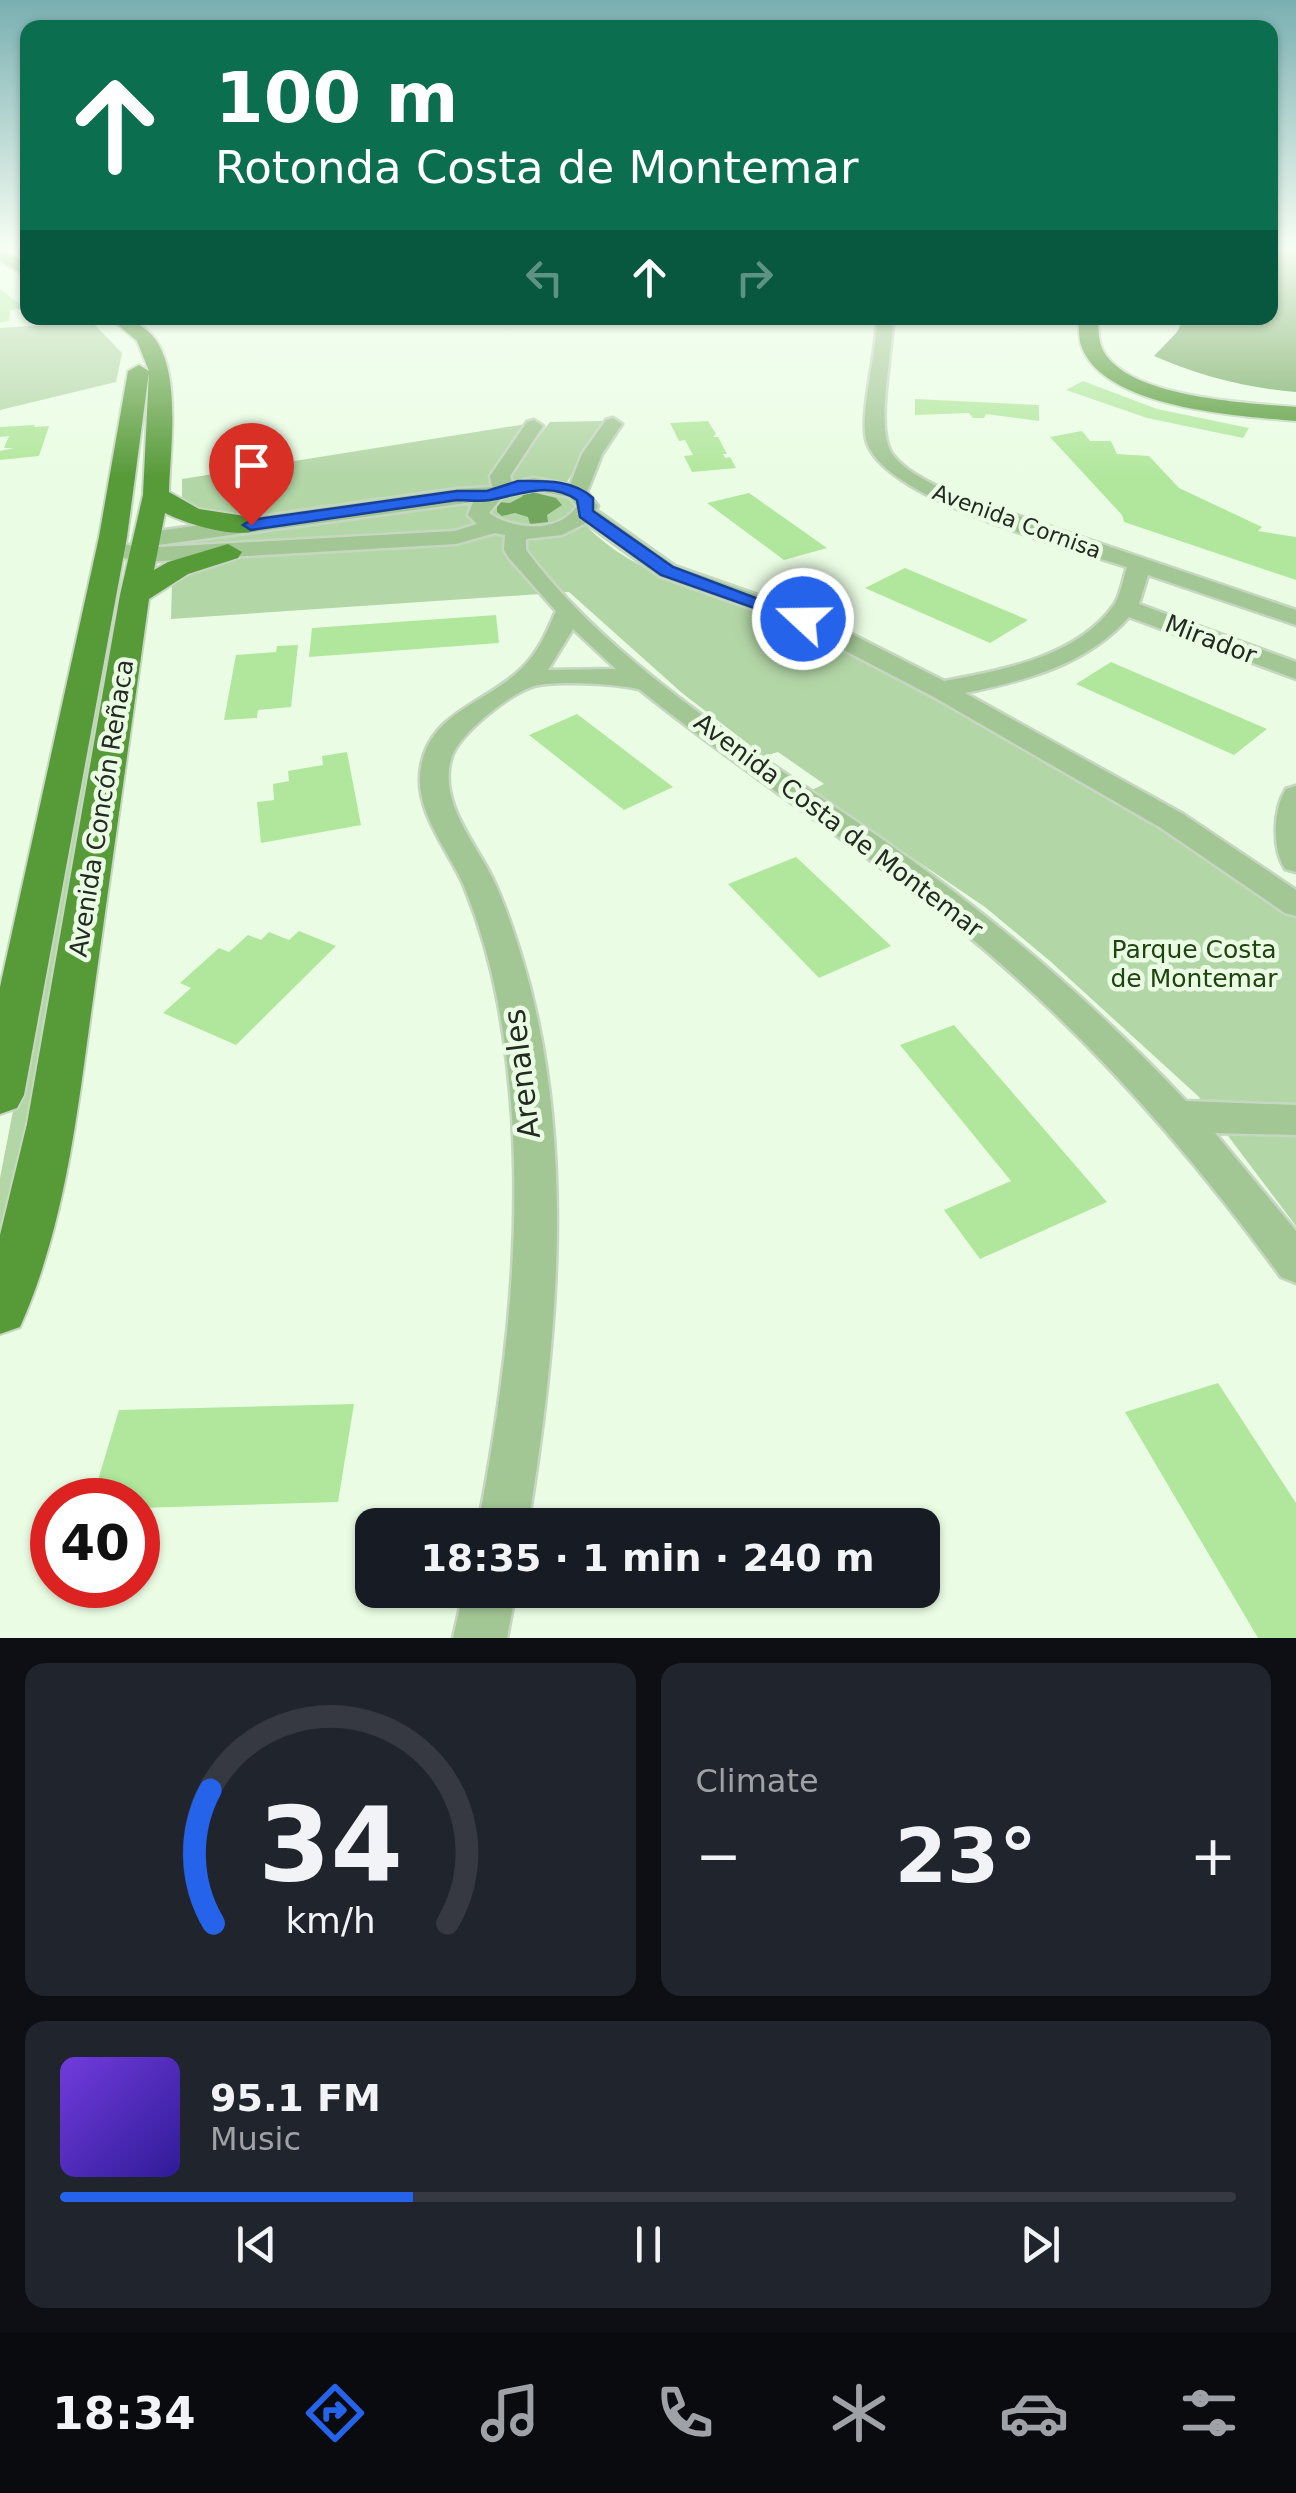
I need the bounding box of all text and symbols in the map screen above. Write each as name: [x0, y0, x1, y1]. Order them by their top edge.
text: 100 m: [215, 57, 458, 139]
icon: ahead: [50, 60, 180, 190]
text: Rotonda Costa de Montemar: [215, 141, 859, 194]
icon: left: [517, 250, 572, 305]
icon: ahead: [622, 250, 677, 305]
icon: right: [727, 250, 782, 305]
pin: [209, 423, 294, 526]
icon: arrive: [224, 438, 279, 493]
street label: Avenida Cornisa: [929, 479, 1104, 564]
position arrow: [751, 567, 855, 671]
street label: Mirador: [1161, 609, 1261, 670]
street label: Avenida Concón Reñaca: [64, 657, 139, 959]
street label: Avenida Costa de Montemar: [689, 707, 989, 944]
park label: Parque Costa de Montemar: [1110, 935, 1278, 993]
street label: Arenales: [496, 1007, 547, 1141]
speed limit sign: 40: [30, 1478, 160, 1608]
text: 18:35 · 1 min · 240 m: [420, 1536, 875, 1580]
text: Climate: [696, 1762, 819, 1800]
text: 34: [258, 1784, 403, 1906]
text: 23°: [895, 1812, 1037, 1900]
text: −: [696, 1824, 742, 1888]
text: +: [1190, 1824, 1236, 1888]
text: km/h: [285, 1900, 375, 1941]
text: 95.1 FM: [210, 2076, 381, 2120]
text: Music: [210, 2120, 301, 2158]
icon: previous: [229, 2217, 284, 2272]
icon: pause: [621, 2217, 676, 2272]
icon: next: [1013, 2217, 1068, 2272]
icon: directions: [300, 2378, 370, 2448]
icon: music: [475, 2378, 545, 2448]
icon: phone: [650, 2378, 720, 2448]
icon: climate: [824, 2378, 894, 2448]
icon: car: [999, 2378, 1069, 2448]
icon: filters: [1174, 2378, 1244, 2448]
text: 18:34: [52, 2387, 196, 2440]

